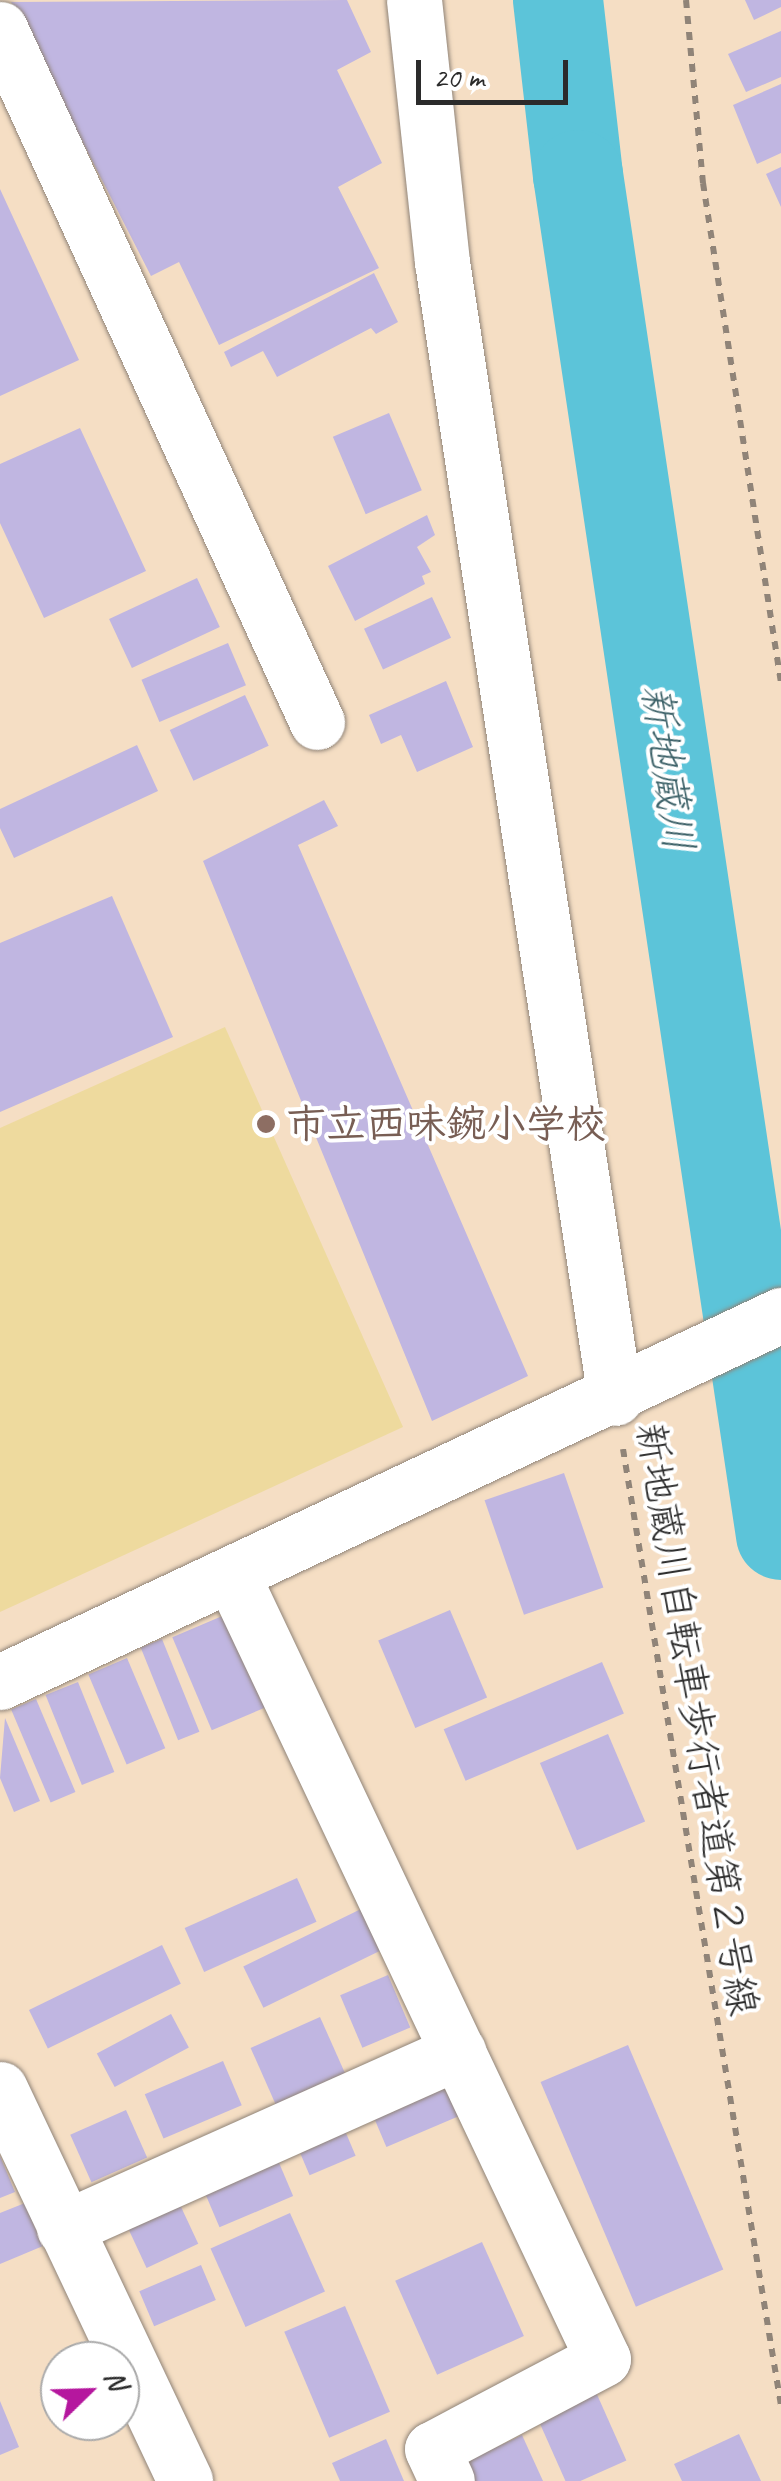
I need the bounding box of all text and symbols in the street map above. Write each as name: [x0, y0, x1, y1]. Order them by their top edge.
scale bar: [421, 40, 574, 102]
text: 20 m: [433, 58, 484, 96]
water label: 新地蔵川: [630, 681, 704, 855]
place label: 市立西味鋺小学校: [286, 1100, 606, 1148]
marker: 市立西味鋺小学校: [255, 1113, 277, 1135]
street label: 新地蔵川自転車歩行者道第２号線: [626, 1419, 768, 2019]
north arrow: [40, 2341, 140, 2441]
text: N: [97, 2365, 136, 2395]

